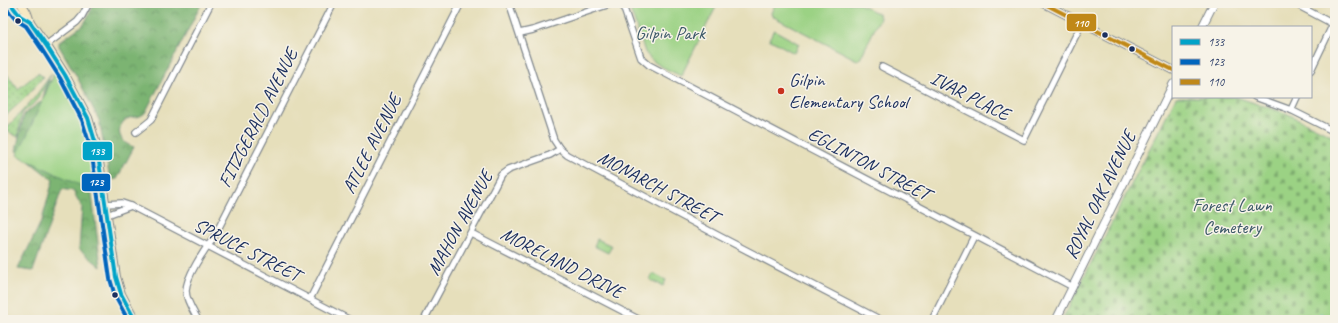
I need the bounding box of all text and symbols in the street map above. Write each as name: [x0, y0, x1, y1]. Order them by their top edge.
line badge: 110: [1066, 13, 1097, 32]
unlabelled marker: [13, 16, 23, 26]
text: 110: [1074, 16, 1089, 30]
park label: Gilpin Park: [635, 21, 706, 45]
legend: [1172, 26, 1312, 98]
unlabelled marker: [1100, 30, 1110, 40]
text: 133: [1208, 34, 1226, 50]
street label: FITZGERALD AVENUE: [213, 42, 305, 191]
unlabelled marker: [1127, 44, 1137, 54]
text: 123: [1208, 54, 1226, 70]
street label: IVAR PLACE: [926, 66, 1016, 127]
place label: Gilpin Elementary School: [789, 68, 911, 114]
text: 110: [1208, 74, 1226, 90]
marker: Gilpin Elementary School: [776, 86, 786, 96]
street label: ATLEE AVENUE: [337, 88, 409, 198]
street label: EGLINTON STREET: [804, 122, 939, 209]
street label: ROYAL OAK AVENUE: [1059, 125, 1142, 263]
line badge: 133: [82, 141, 113, 161]
text: 133: [90, 144, 105, 158]
street label: MONARCH STREET: [594, 145, 727, 231]
street label: MAHON AVENUE: [421, 164, 500, 279]
line badge: 123: [81, 173, 111, 192]
text: 123: [89, 175, 104, 189]
park label: Forest Lawn Cemetery: [1192, 193, 1272, 239]
street label: SPRUCE STREET: [190, 213, 309, 290]
street label: MORELAND DRIVE: [497, 222, 630, 305]
unlabelled marker: [110, 290, 120, 300]

